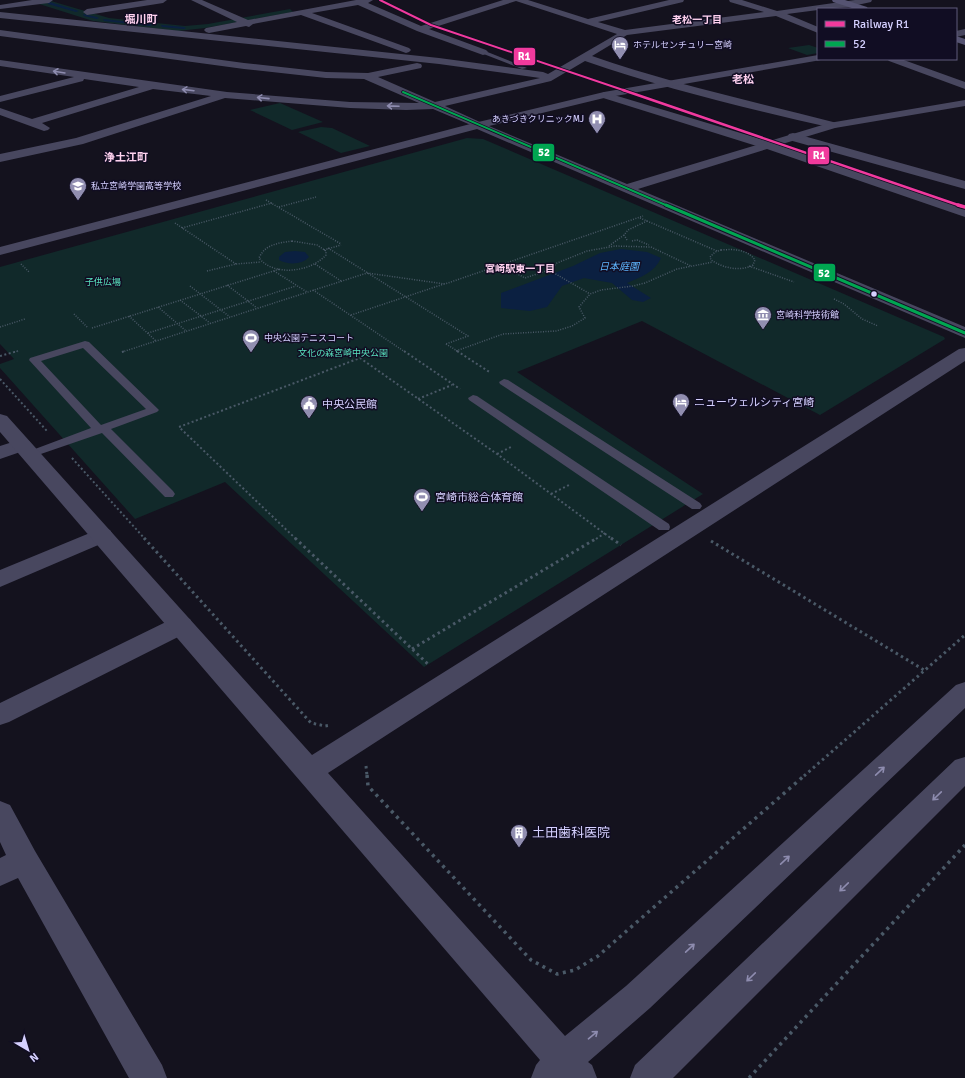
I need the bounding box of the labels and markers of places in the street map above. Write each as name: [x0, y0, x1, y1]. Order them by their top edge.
hotel icon: ホテルセンチュリー宮崎: [610, 35, 630, 60]
place label: ホテルセンチュリー宮崎: [633, 40, 732, 51]
hospital icon: あきづきクリニックMJ: [587, 109, 607, 134]
place label: あきづきクリニックMJ: [492, 114, 584, 125]
school or university icon: 私立宮崎学園高等学校: [68, 176, 88, 201]
place label: 私立宮崎学園高等学校: [91, 181, 181, 192]
unlabelled marker: [869, 289, 879, 299]
museum icon: 宮崎科学技術館: [753, 305, 773, 330]
place label: 宮崎科学技術館: [776, 310, 839, 321]
sports icon: 中央公園テニスコート: [241, 328, 261, 353]
place label: 中央公園テニスコート: [264, 333, 354, 344]
hotel icon: ニューウェルシティ宮崎: [671, 392, 691, 417]
public building icon: 中央公民館: [299, 394, 319, 419]
place label: ニューウェルシティ宮崎: [694, 396, 814, 409]
place label: 中央公民館: [322, 398, 377, 411]
sports icon: 宮崎市総合体育館: [412, 487, 432, 512]
place label: 宮崎市総合体育館: [435, 491, 523, 504]
building icon: 土田歯科医院: [509, 823, 529, 848]
place label: 土田歯科医院: [532, 825, 610, 841]

